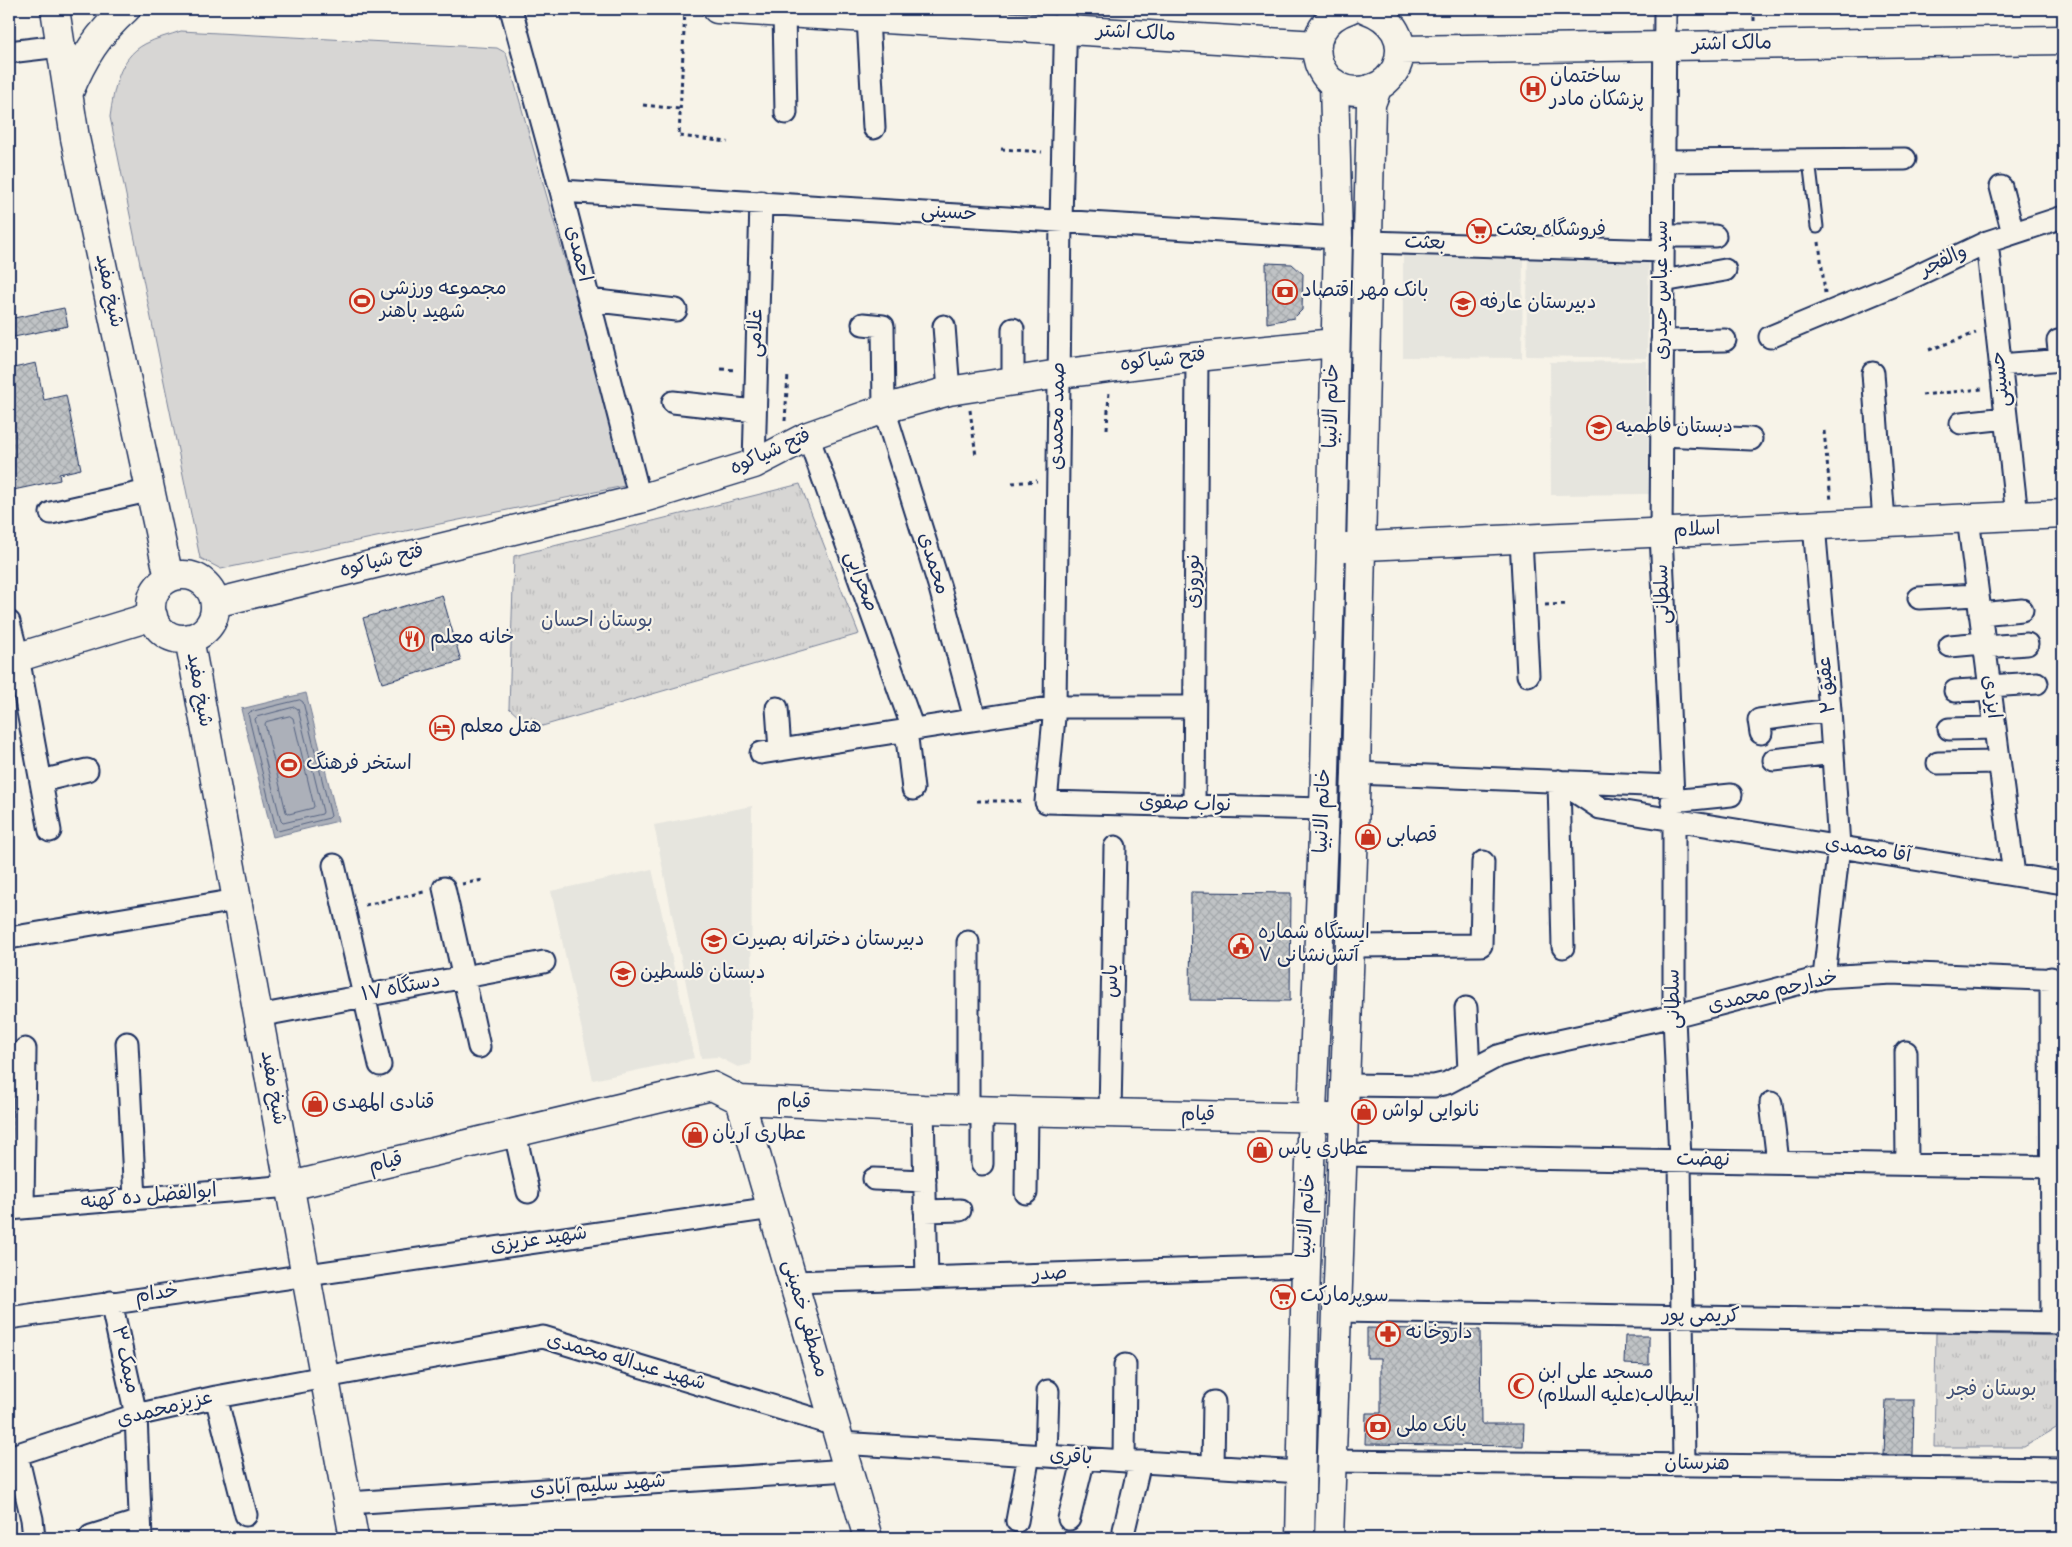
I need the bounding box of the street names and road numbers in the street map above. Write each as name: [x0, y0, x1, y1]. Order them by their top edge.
street label: مالک اشتر: [1093, 18, 1177, 50]
street label: مالک اشتر: [1690, 30, 1772, 60]
street label: حسینی: [920, 198, 978, 230]
street label: سید عباس حیدری: [1649, 220, 1677, 360]
street label: احمدی: [557, 223, 597, 285]
street label: بعثت: [1404, 229, 1446, 259]
street label: والفجر: [1914, 239, 1972, 286]
street label: شیخ مفید: [87, 251, 129, 331]
street label: غلامی: [742, 308, 772, 358]
street label: فتح شیاکوه: [1119, 342, 1207, 380]
street label: حسینی: [1985, 350, 2019, 408]
street label: صمد محمدی: [1044, 362, 1074, 470]
street label: خاتم الانبیا: [1318, 363, 1348, 449]
street label: فتح شیاکوه: [726, 423, 816, 483]
street label: اسلام: [1673, 516, 1721, 546]
street label: محمدی: [909, 530, 955, 598]
street label: فتح شیاکوه: [337, 538, 427, 586]
street label: صحرایی: [836, 548, 884, 616]
street label: نوروزی: [1181, 553, 1209, 609]
street label: سلطانی: [1649, 563, 1679, 625]
street label: شیخ مفید: [178, 651, 218, 729]
street label: عقیق ۲: [1812, 655, 1844, 715]
street label: ایزدی: [1973, 674, 2007, 720]
street label: خاتم الانبیا: [1309, 768, 1339, 854]
street label: نواب صفوی: [1139, 789, 1231, 821]
street label: آقا محمدی: [1823, 830, 1914, 872]
street label: یاس: [1099, 964, 1127, 998]
street label: خدارحم محمدی: [1705, 964, 1841, 1022]
street label: ۱۷ دستگاه: [359, 968, 443, 1010]
street label: سلطانی: [1660, 969, 1690, 1029]
street label: شیخ مفید: [252, 1049, 292, 1127]
street label: قیام: [776, 1088, 812, 1118]
street label: قیام: [1181, 1102, 1215, 1130]
street label: قیام: [366, 1147, 406, 1181]
street label: نهضت: [1676, 1147, 1730, 1175]
street label: خاتم الانبیا: [1292, 1173, 1324, 1259]
street label: ابوالفضل ده کهنه: [80, 1178, 218, 1218]
street label: شهید عزیزی: [489, 1220, 589, 1262]
street label: مصطفی خمینی: [774, 1257, 834, 1381]
street label: صدر: [1030, 1260, 1068, 1290]
street label: خدام: [134, 1278, 180, 1312]
street label: کریمی پور: [1660, 1302, 1740, 1332]
street label: میمک ۳: [103, 1323, 145, 1397]
street label: شهید عبداله محمدی: [543, 1327, 709, 1399]
street label: عزیزمحمدی: [114, 1385, 216, 1435]
street label: باقری: [1049, 1443, 1093, 1473]
street label: هنرستان: [1664, 1450, 1730, 1480]
street label: شهید سلیم آبادی: [529, 1468, 667, 1506]

